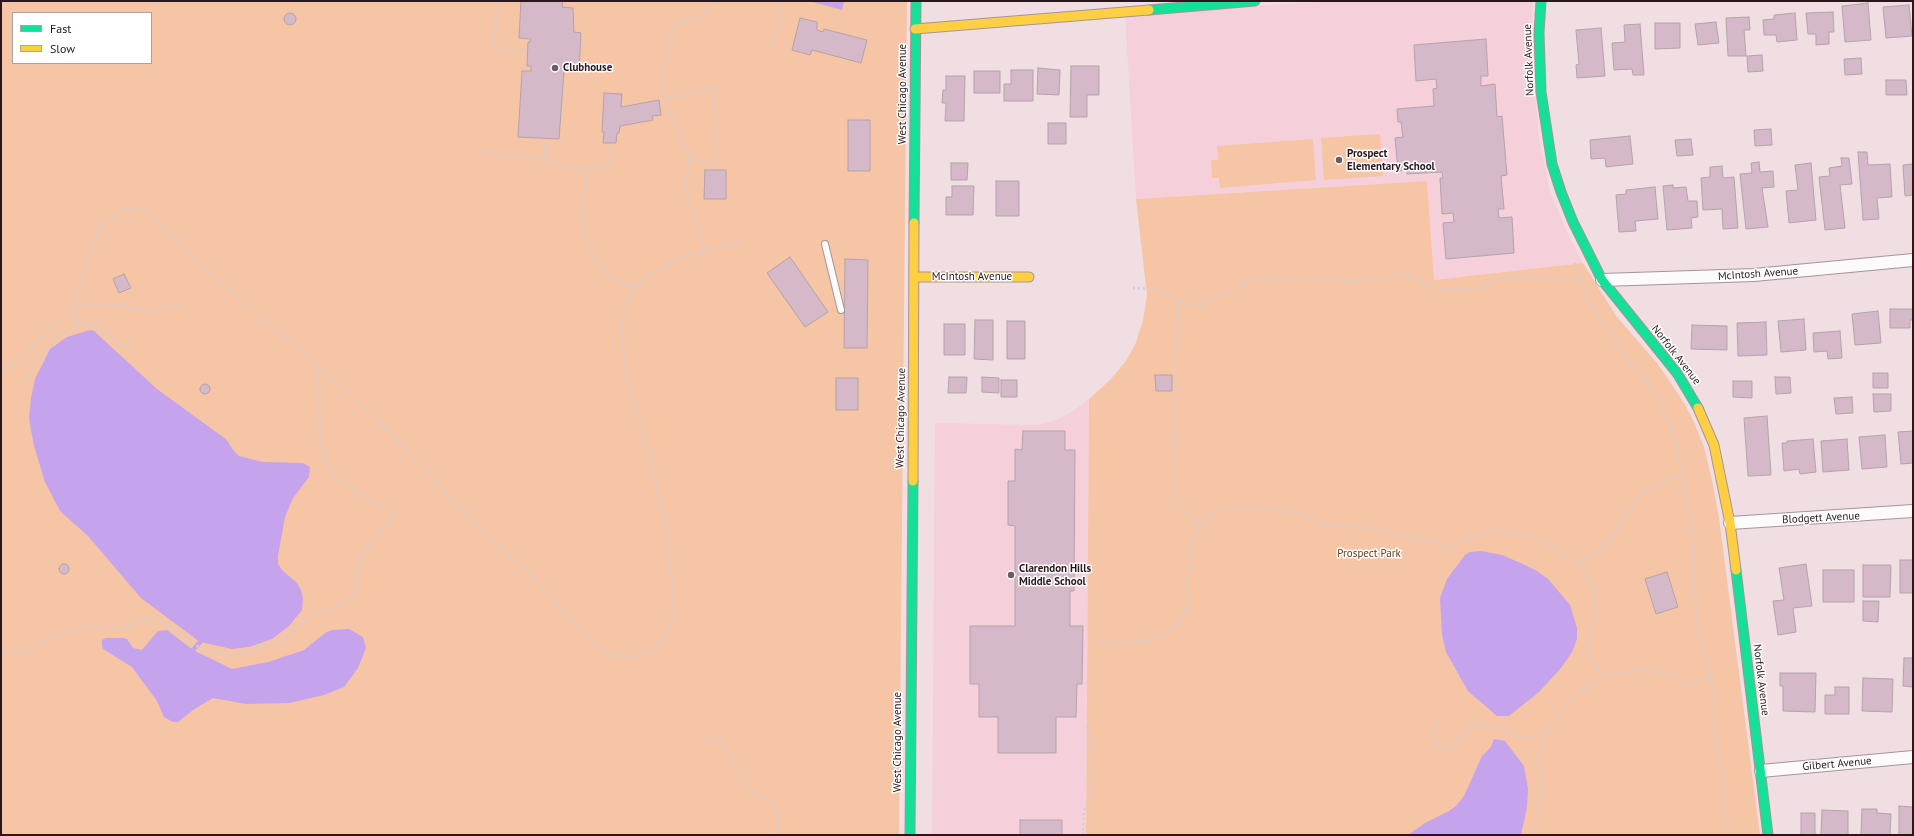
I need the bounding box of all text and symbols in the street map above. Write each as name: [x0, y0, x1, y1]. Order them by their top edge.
legend: [12, 12, 152, 64]
text: Fast: [50, 21, 71, 36]
street label: Norfolk Avenue: [1521, 24, 1537, 96]
text: Slow: [50, 41, 75, 56]
street label: West Chicago Avenue: [896, 44, 910, 144]
place label: Clubhouse: [563, 61, 612, 75]
marker: Clubhouse: [550, 63, 560, 73]
place label: Prospect Elementary School: [1347, 147, 1435, 173]
marker: Prospect Elementary School: [1334, 155, 1344, 165]
street label: McIntosh Avenue: [1717, 265, 1799, 283]
street label: McIntosh Avenue: [932, 270, 1012, 284]
street label: Norfolk Avenue: [1649, 323, 1703, 387]
street label: West Chicago Avenue: [894, 368, 908, 468]
street label: Blodgett Avenue: [1782, 509, 1860, 527]
park label: Prospect Park: [1337, 547, 1401, 561]
place label: Clarendon Hills Middle School: [1019, 562, 1091, 588]
marker: Clarendon Hills Middle School: [1006, 570, 1016, 580]
street label: Norfolk Avenue: [1750, 643, 1772, 717]
street label: West Chicago Avenue: [891, 692, 905, 792]
street label: Gilbert Avenue: [1802, 754, 1872, 774]

